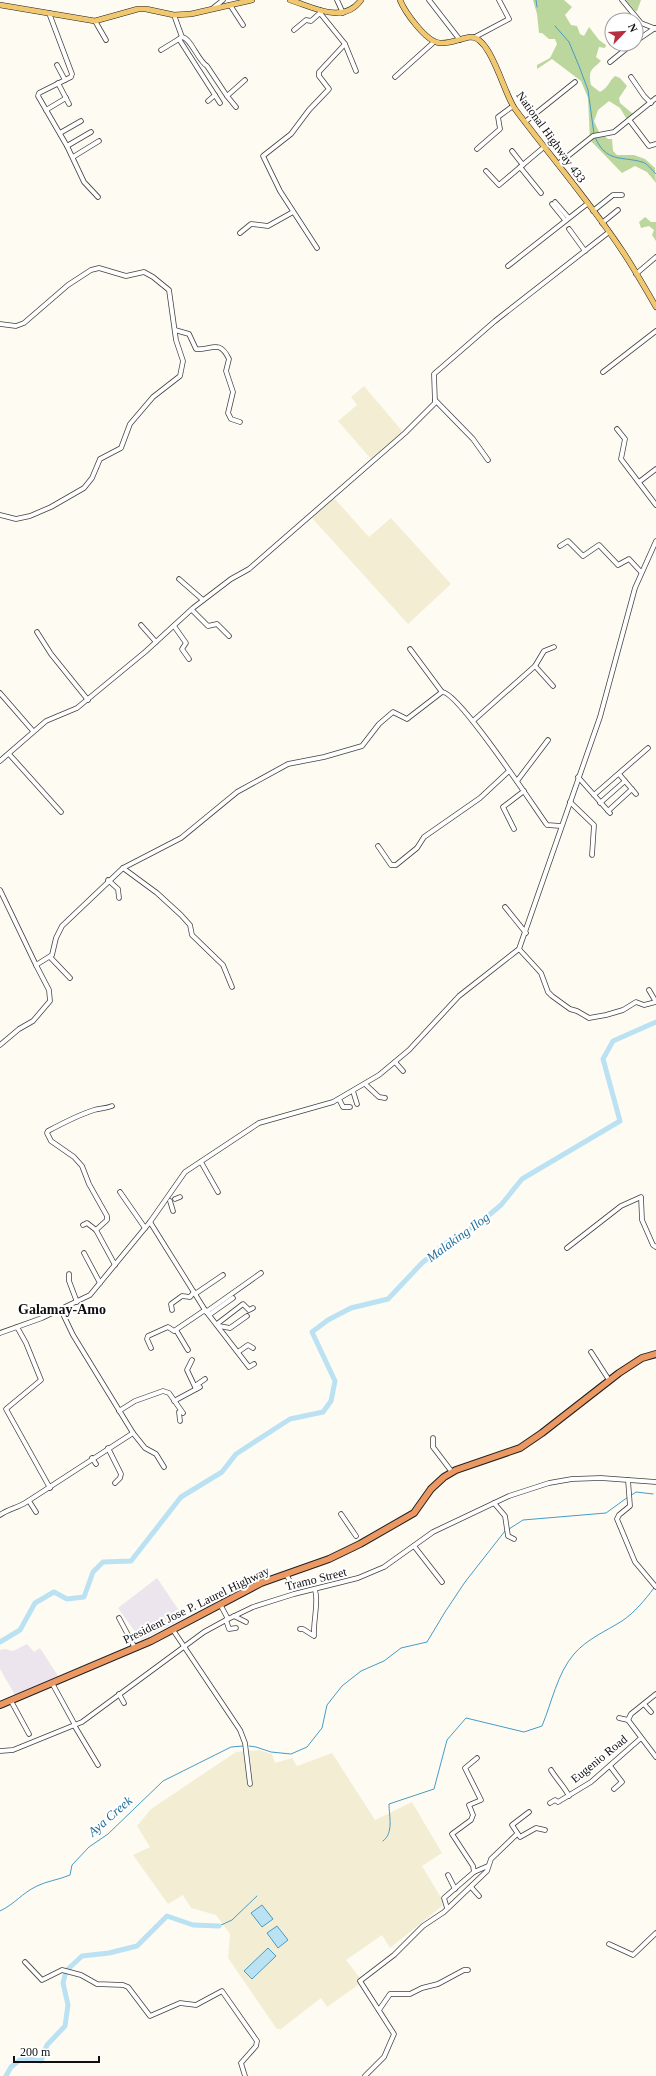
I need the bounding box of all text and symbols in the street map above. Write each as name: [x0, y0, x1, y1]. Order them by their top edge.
north arrow: [604, 12, 644, 52]
text: N: [626, 22, 640, 34]
street label: National Highway 433: [513, 89, 589, 185]
water label: Malaking Ilog: [423, 1209, 493, 1265]
district label: Galamay-Amo: [18, 1302, 106, 1317]
street label: President Jose P. Laurel Highway: [121, 1563, 271, 1647]
street label: Tramo Street: [284, 1564, 349, 1593]
street label: Eugenio Road: [568, 1732, 630, 1786]
water label: Aya Creek: [84, 1793, 135, 1840]
scale bar: [14, 2038, 99, 2064]
text: 200 m: [20, 2045, 51, 2059]

